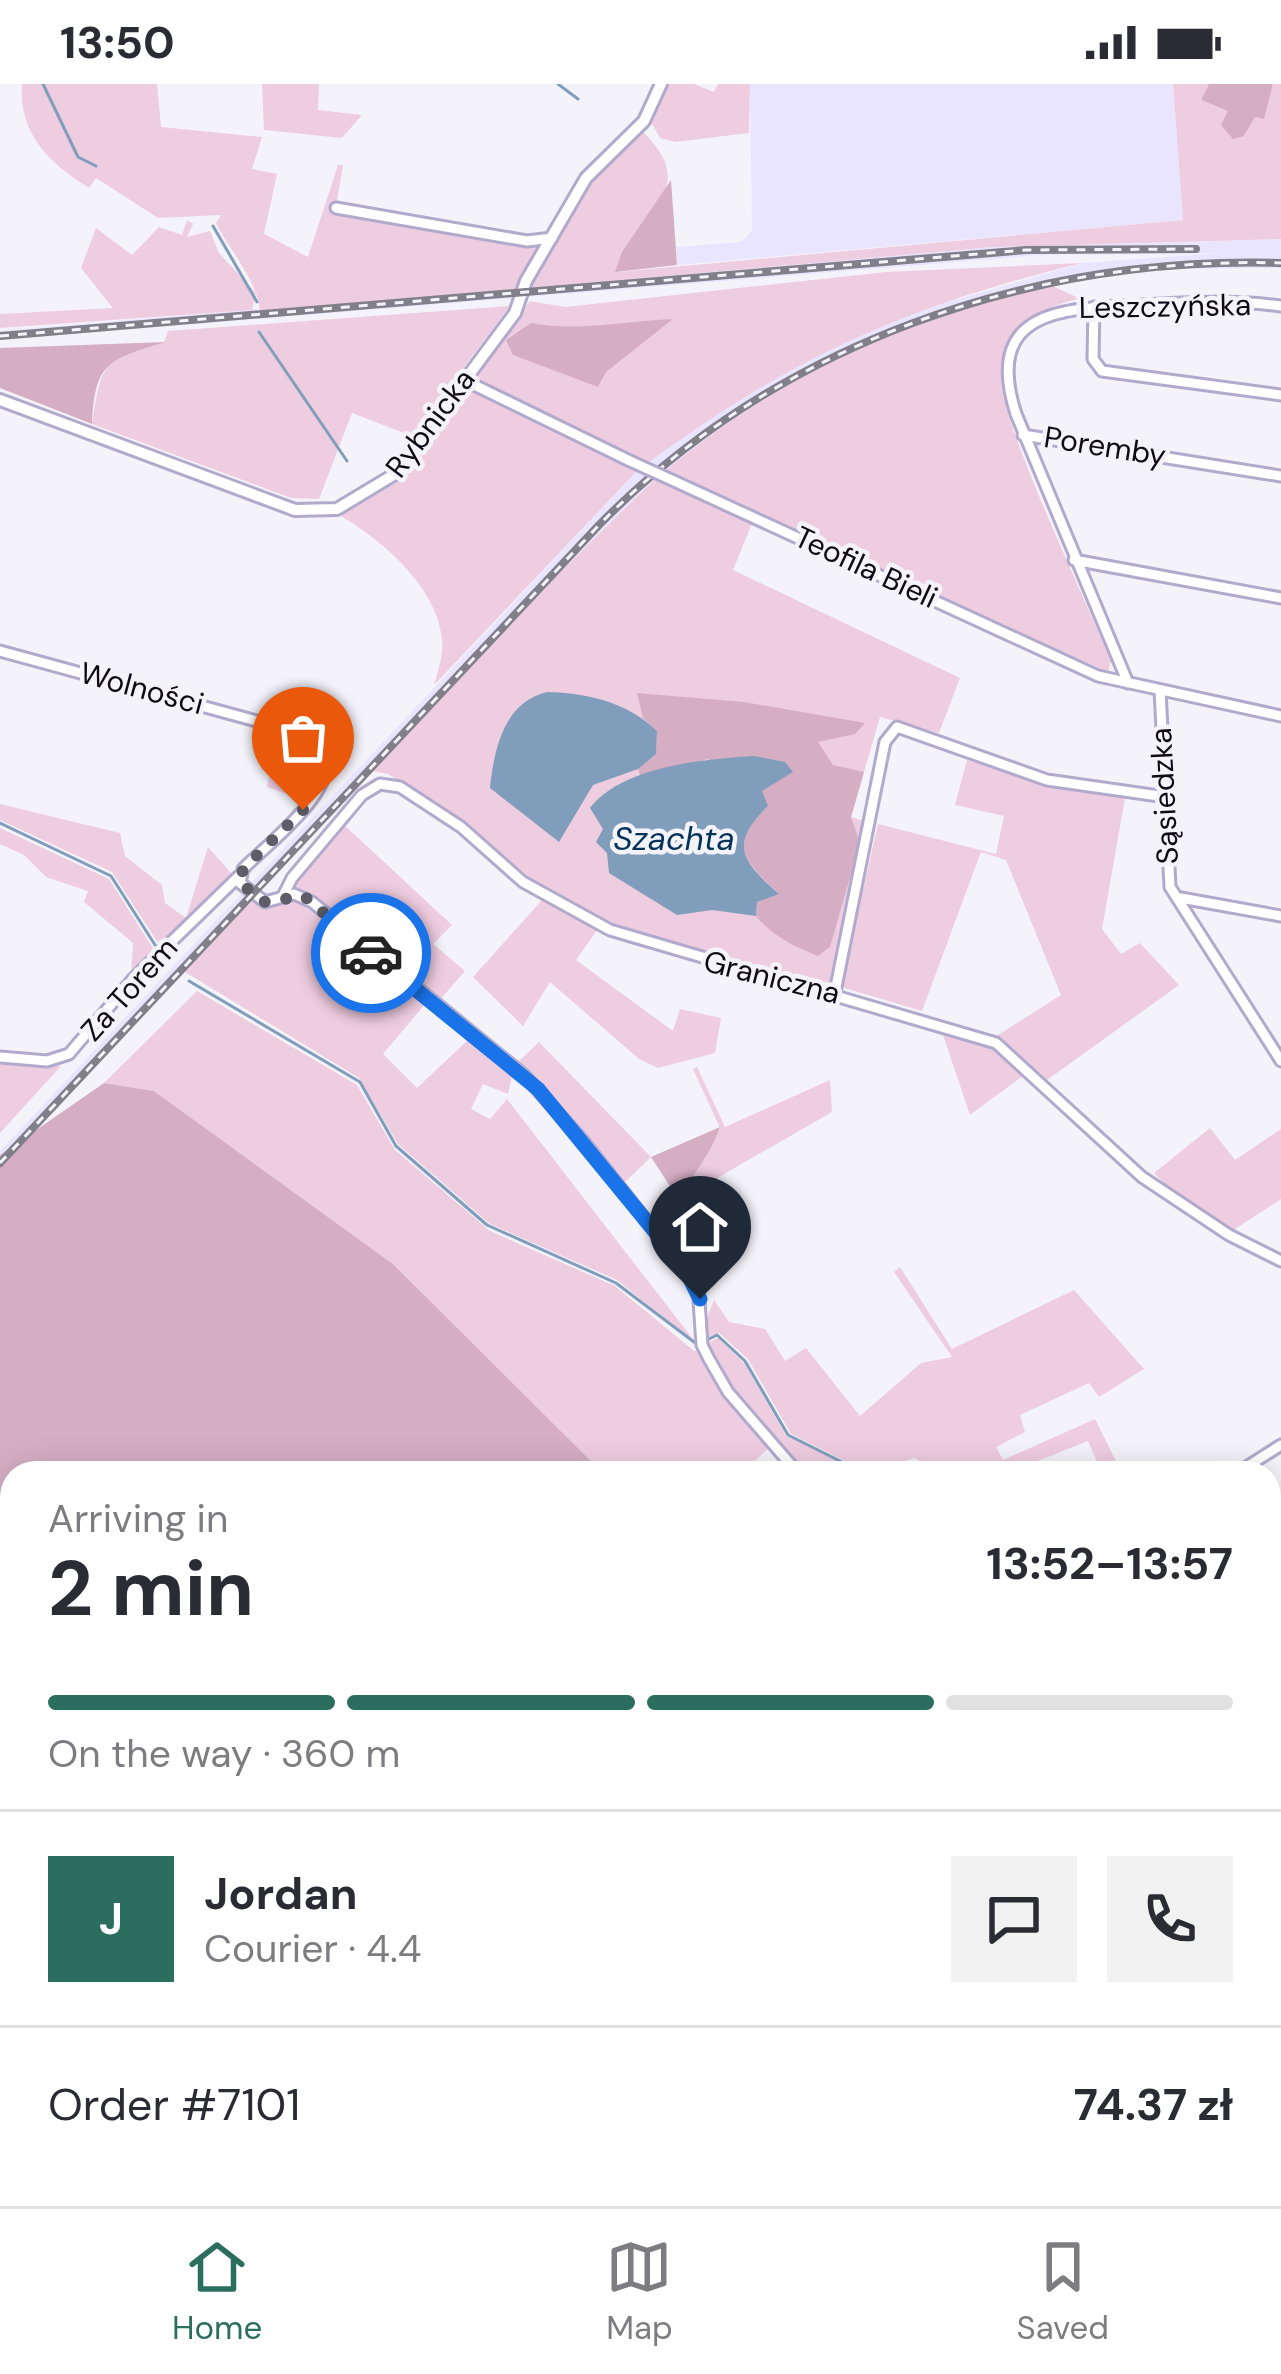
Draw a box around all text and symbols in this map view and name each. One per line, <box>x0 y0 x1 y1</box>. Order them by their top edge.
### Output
text: 13:50 <box>60 13 175 72</box>
street label: Leszczyńska <box>1079 285 1251 327</box>
street label: Rybnicka <box>376 361 484 485</box>
street label: Poremby <box>1041 417 1169 475</box>
street label: Teofila Bieli <box>788 517 944 617</box>
street label: Wolności <box>76 653 208 723</box>
pin <box>252 687 354 810</box>
icon: bag <box>270 705 336 771</box>
street label: Sąsiedzka <box>1141 727 1187 865</box>
water label: Szachta <box>613 817 735 860</box>
courier <box>311 893 431 1013</box>
icon: car <box>338 920 404 986</box>
street label: Za Torem <box>72 929 186 1049</box>
street label: Graniczna <box>700 941 844 1013</box>
pin <box>649 1176 751 1299</box>
icon: home <box>667 1194 733 1260</box>
text: Arriving in <box>48 1493 228 1544</box>
text: 13:52–13:57 <box>986 1534 1233 1593</box>
text: 2 min <box>48 1538 254 1639</box>
text: On the way · 360 m <box>48 1728 400 1779</box>
button: chat <box>951 1856 1077 1982</box>
button: phone <box>1107 1856 1233 1982</box>
text: Jordan <box>204 1864 357 1923</box>
text: J <box>99 1889 123 1948</box>
text: Courier · 4.4 <box>204 1923 421 1974</box>
text: Order #7101 <box>48 2075 300 2134</box>
text: 74.37 zł <box>1074 2075 1233 2134</box>
tab: Home <box>172 2234 262 2349</box>
tab: Map <box>606 2234 673 2349</box>
tab: Saved <box>1017 2234 1109 2349</box>

